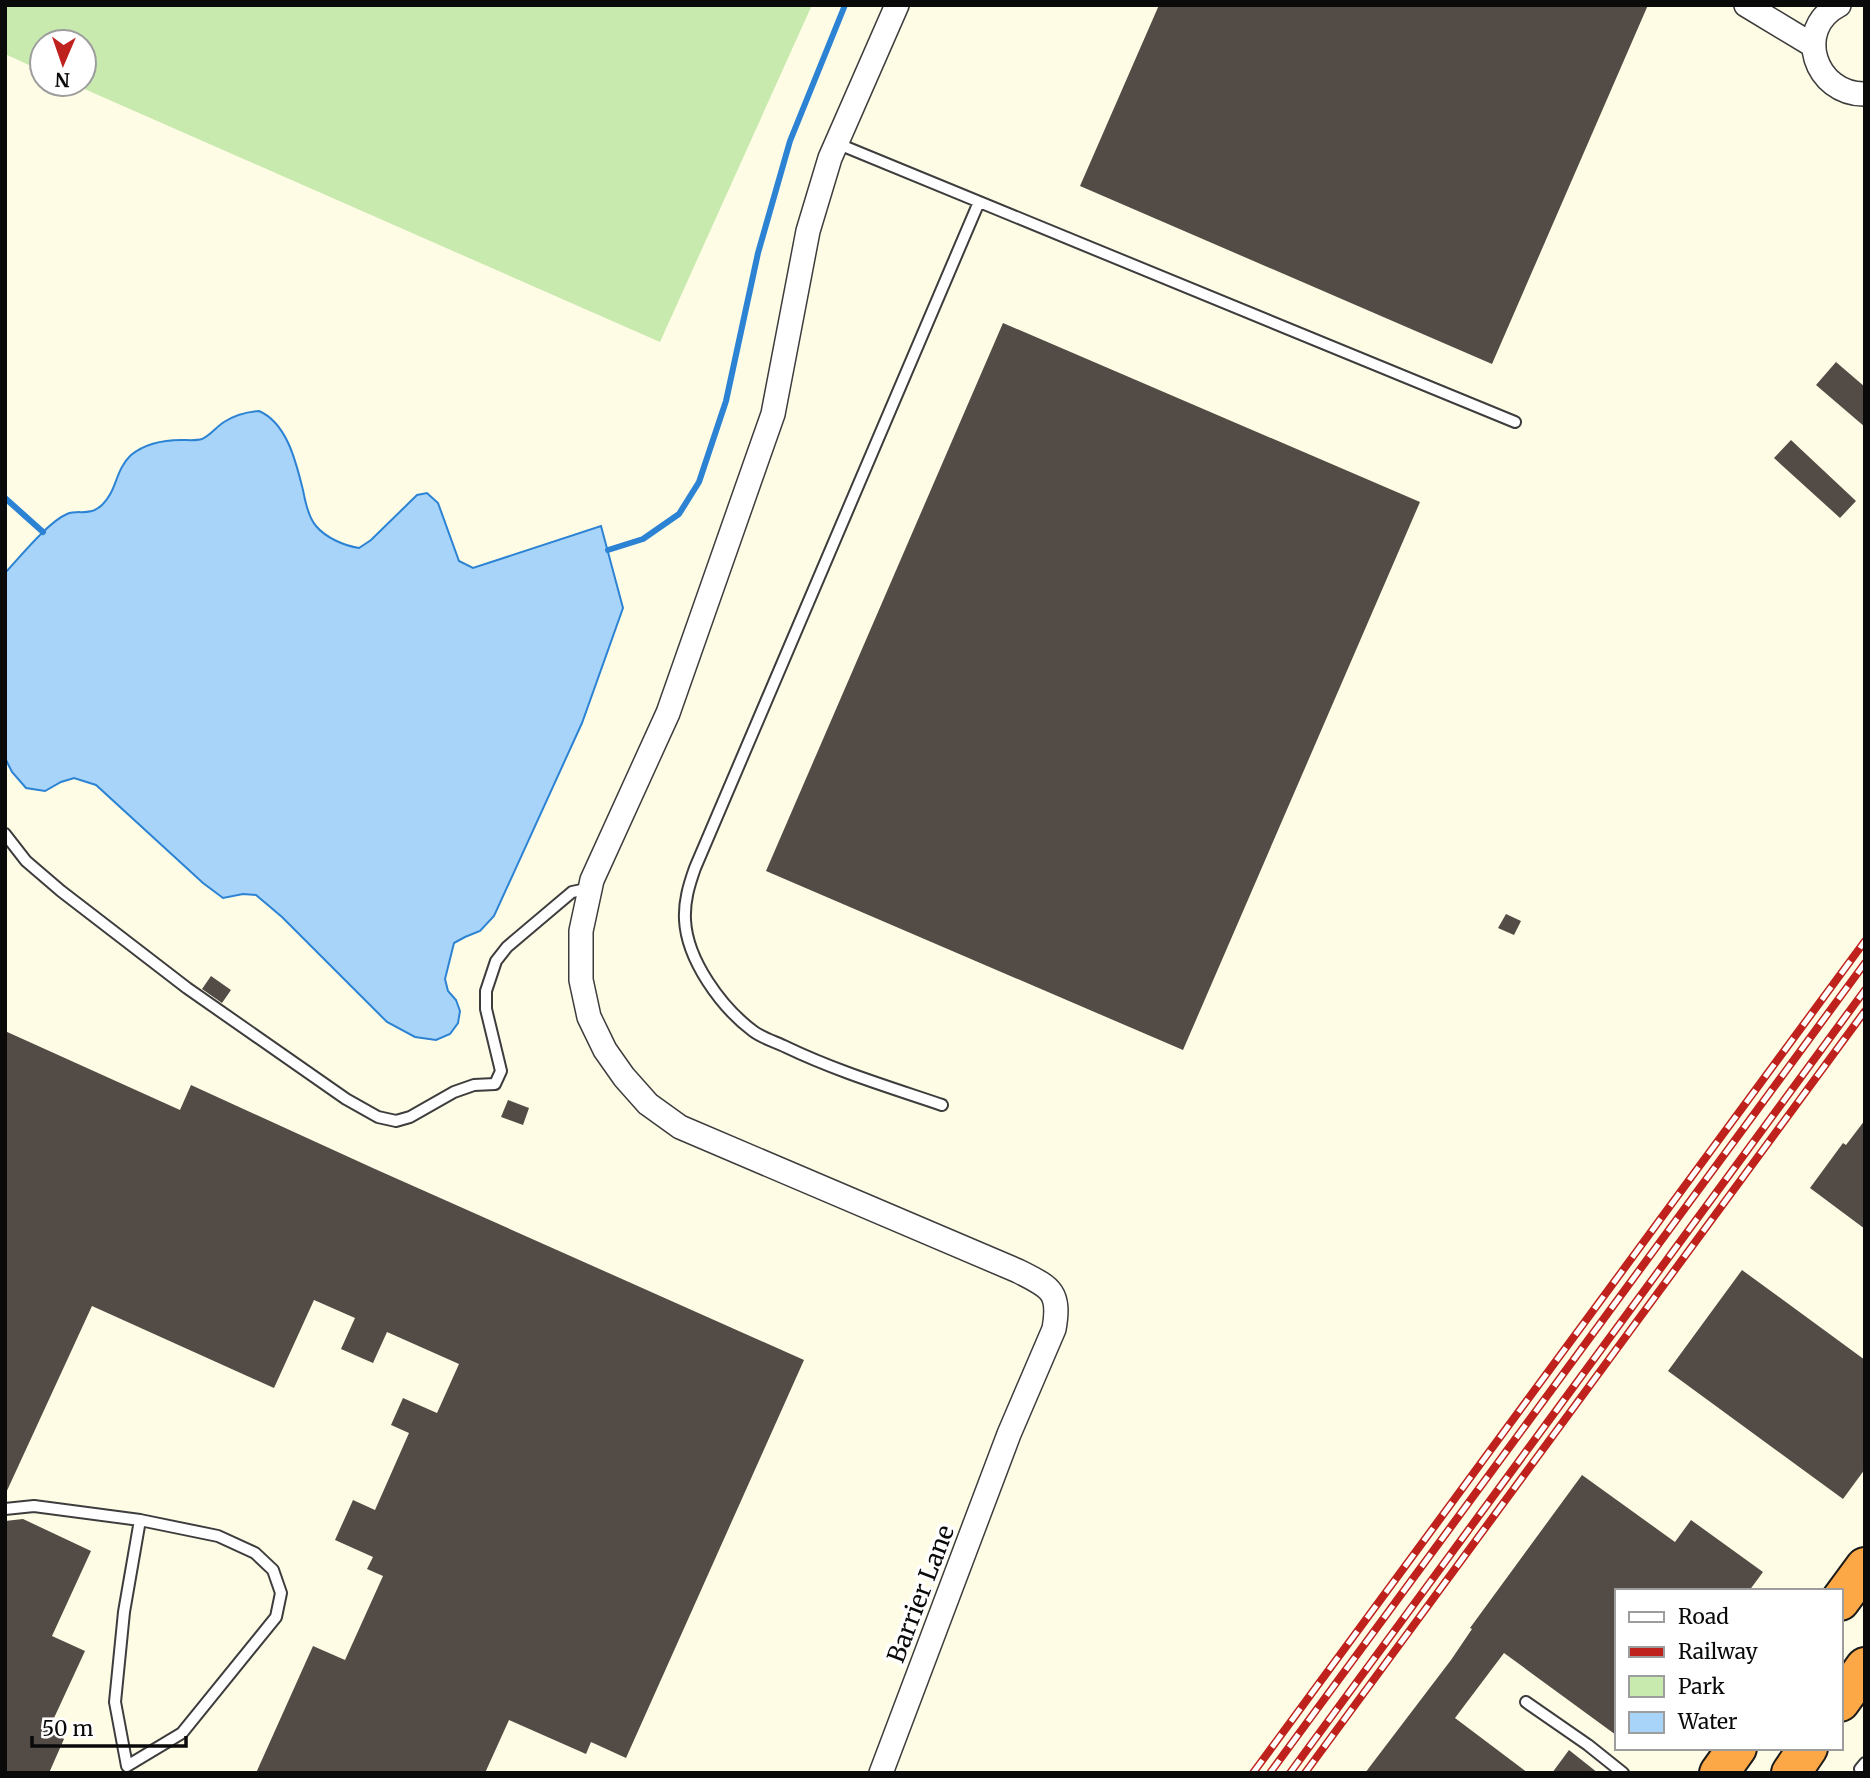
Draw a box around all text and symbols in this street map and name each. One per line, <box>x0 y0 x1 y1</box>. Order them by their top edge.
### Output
north arrow <box>28 28 98 98</box>
text: N <box>54 68 70 92</box>
street label: Barrier Lane <box>880 1521 961 1667</box>
legend <box>1615 1589 1842 1750</box>
text: Road <box>1678 1603 1729 1630</box>
text: Railway <box>1678 1638 1759 1665</box>
text: Park <box>1678 1673 1725 1700</box>
scale bar <box>32 1704 186 1748</box>
text: Water <box>1677 1708 1737 1735</box>
text: 50 m <box>42 1715 93 1742</box>

